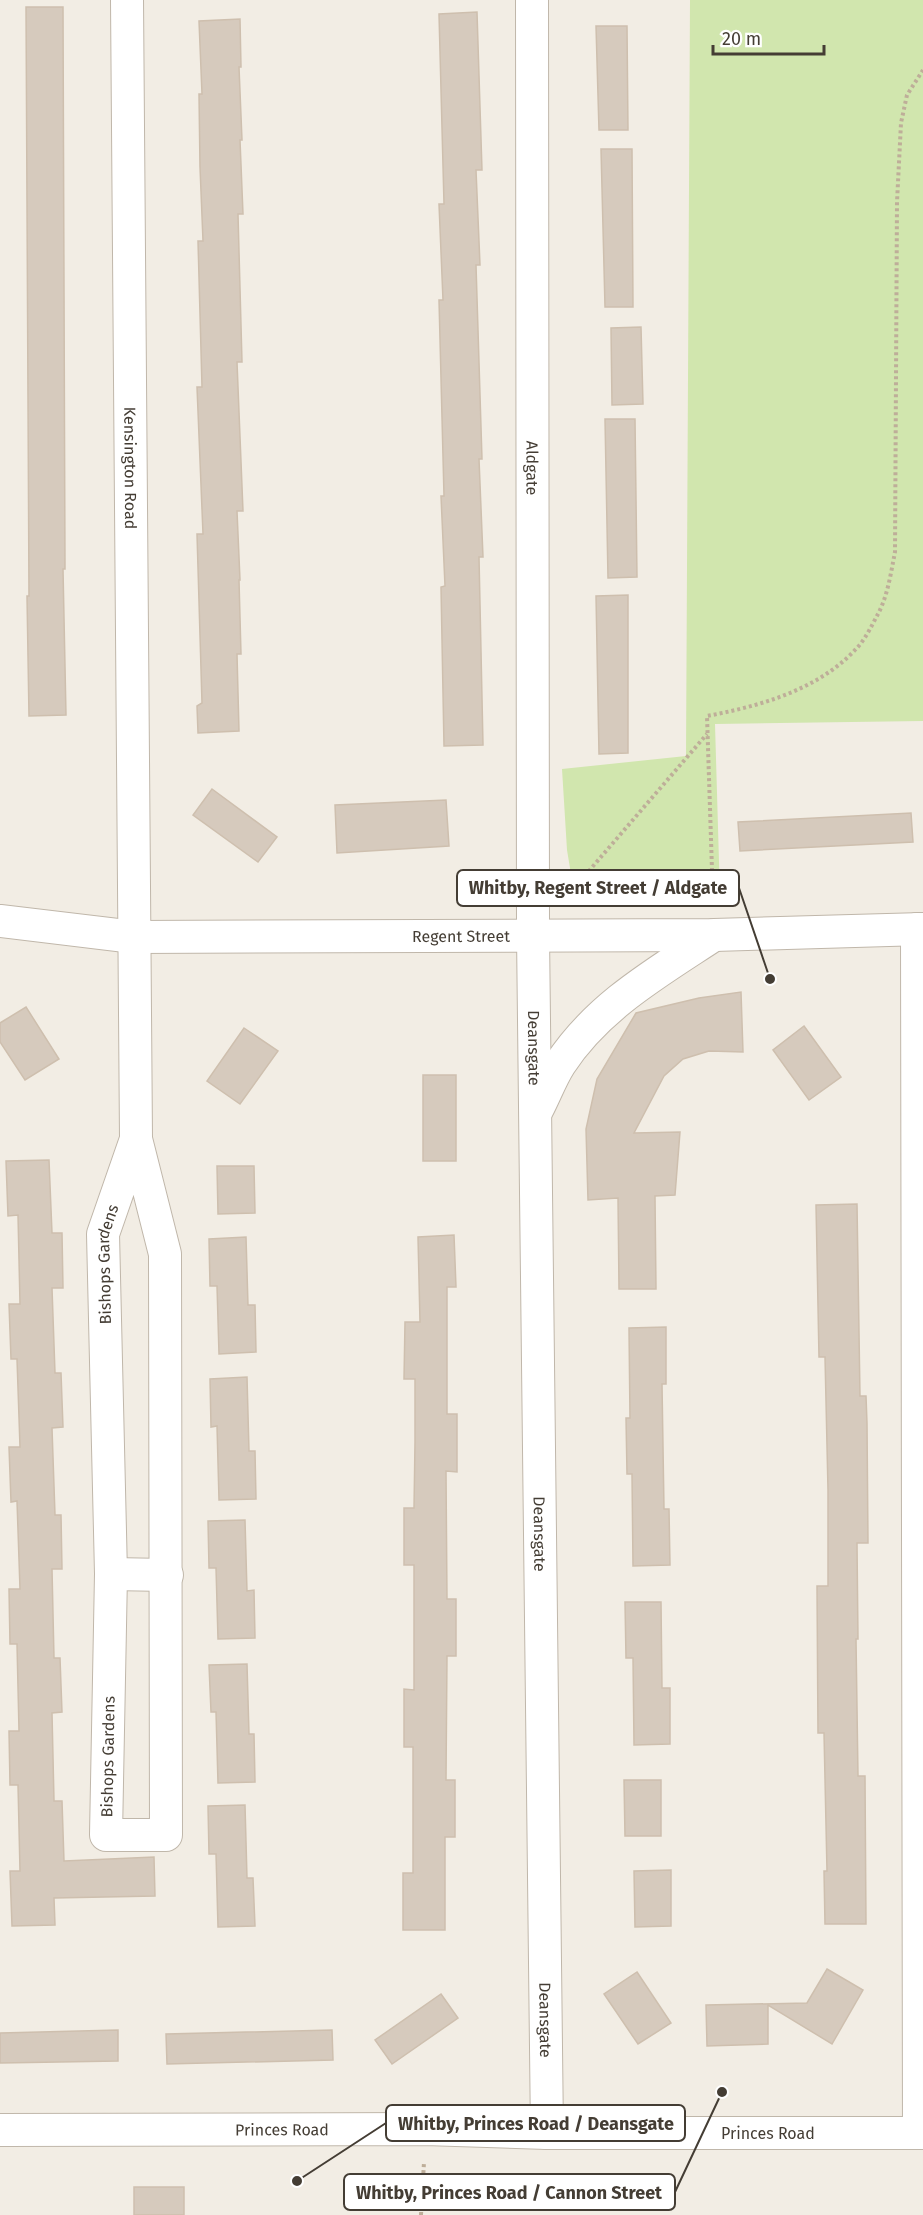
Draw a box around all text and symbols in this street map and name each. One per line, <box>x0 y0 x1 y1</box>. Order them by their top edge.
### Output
scale bar <box>713 18 824 56</box>
text: 20 m <box>722 28 761 50</box>
street label: Kensington Road <box>121 407 141 529</box>
street label: Aldgate <box>523 441 542 495</box>
callout: Whitby, Regent Street / Aldgate <box>457 870 739 906</box>
text: Whitby, Regent Street / Aldgate <box>469 877 727 899</box>
street label: Regent Street <box>412 926 510 946</box>
street label: Deansgate <box>524 1010 544 1086</box>
street label: Bishops Gardens <box>93 1202 122 1325</box>
street label: Deansgate <box>530 1496 550 1572</box>
street label: Bishops Gardens <box>97 1696 118 1818</box>
street label: Deansgate <box>536 1982 556 2058</box>
callout: Whitby, Princes Road / Deansgate <box>386 2105 685 2141</box>
text: Whitby, Princes Road / Deansgate <box>398 2113 674 2135</box>
street label: Princes Road <box>235 2120 329 2139</box>
street label: Princes Road <box>721 2124 815 2143</box>
callout: Whitby, Princes Road / Cannon Street <box>344 2174 675 2210</box>
text: Whitby, Princes Road / Cannon Street <box>356 2182 663 2204</box>

